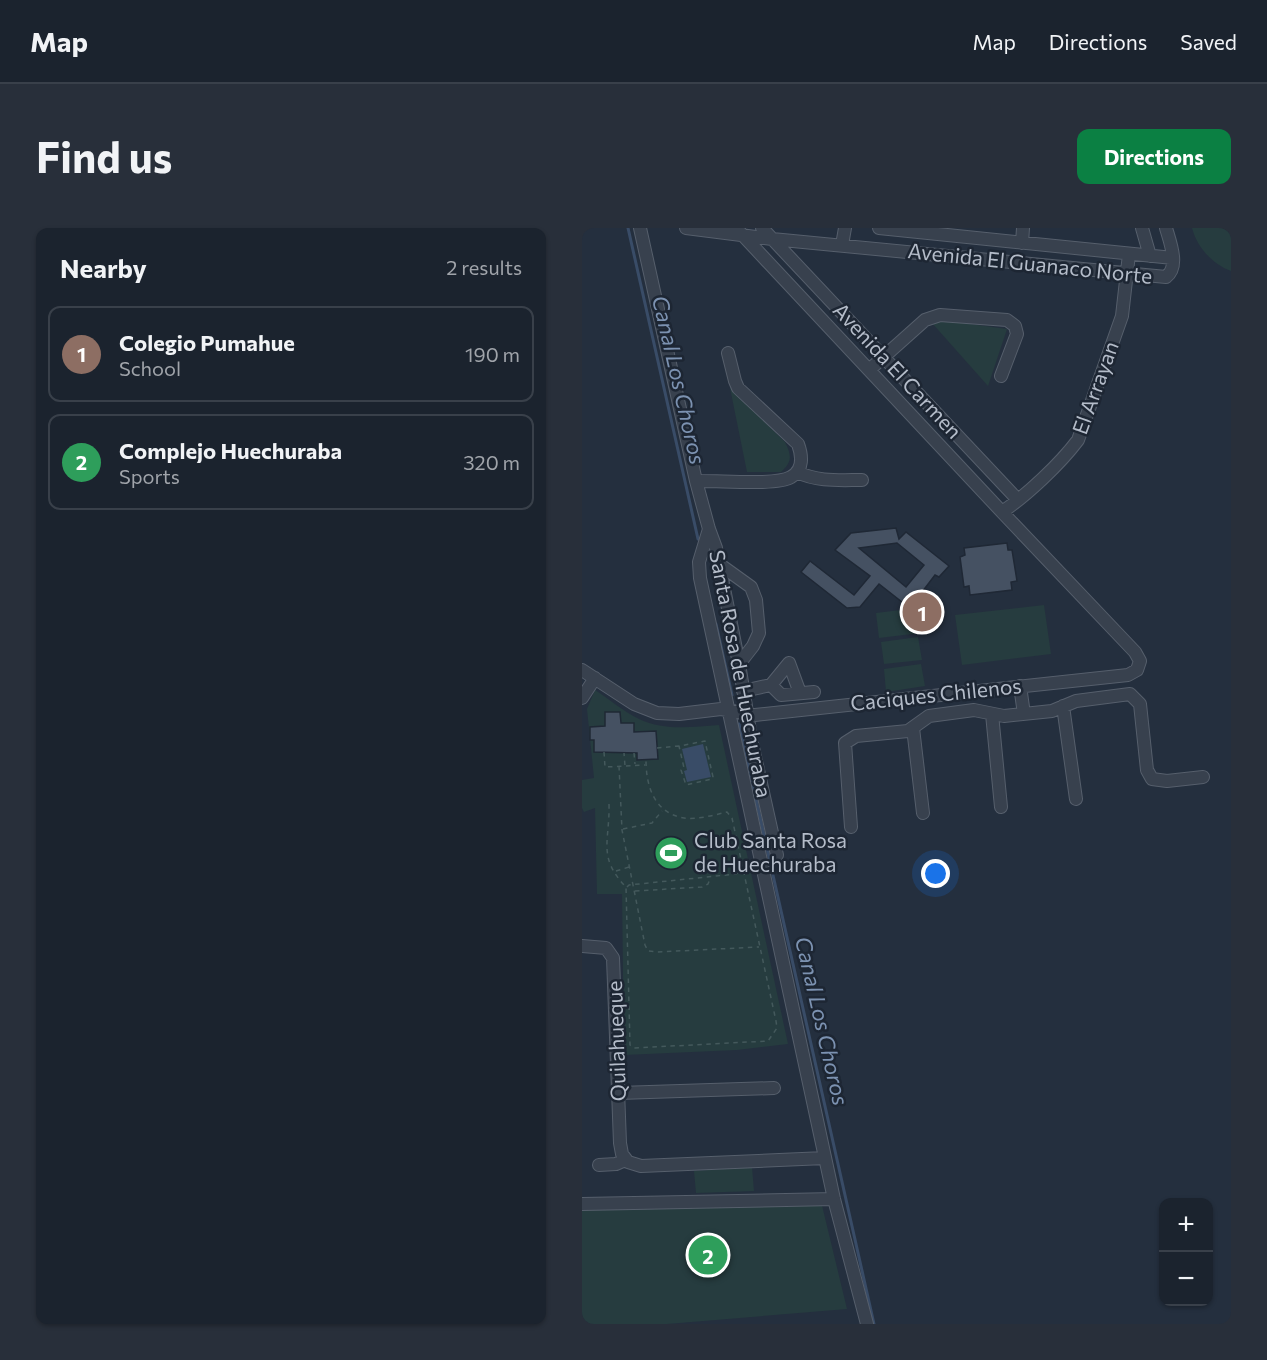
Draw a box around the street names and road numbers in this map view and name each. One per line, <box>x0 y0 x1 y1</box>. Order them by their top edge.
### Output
street label: Avenida El Guanaco Norte <box>907 237 1154 288</box>
street label: Avenida El Carmen <box>829 297 968 443</box>
street label: El Arrayan <box>1066 337 1123 437</box>
street label: Santa Rosa de Huechuraba <box>705 548 778 800</box>
street label: Caciques Chilenos <box>849 672 1023 715</box>
street label: Quilahueque <box>601 980 630 1102</box>

